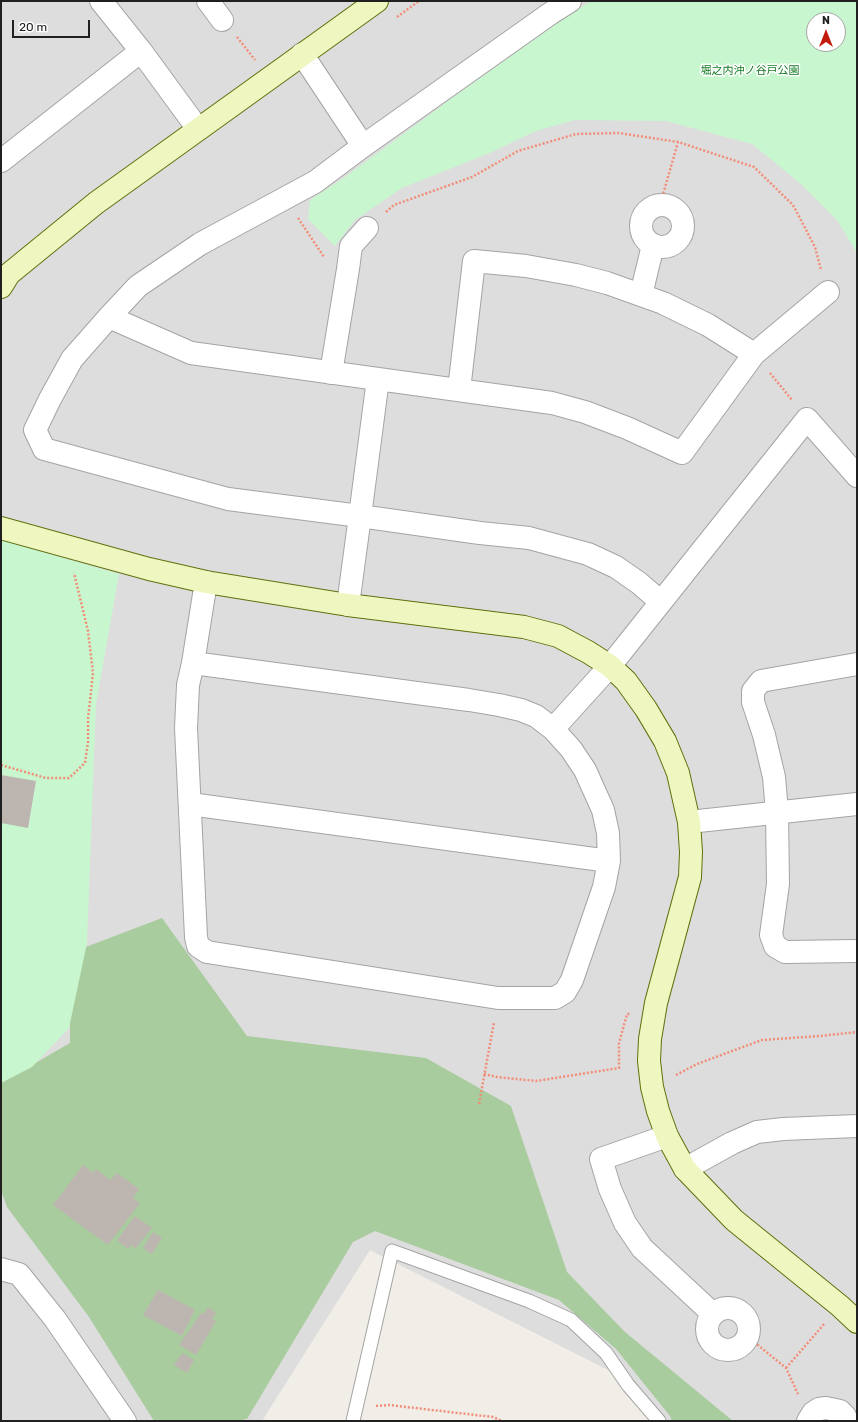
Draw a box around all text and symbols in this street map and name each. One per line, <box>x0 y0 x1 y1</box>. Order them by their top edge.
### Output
scale bar <box>14 12 92 38</box>
north arrow <box>806 12 846 52</box>
text: N <box>822 14 830 27</box>
text: 20 m <box>19 20 47 34</box>
park label: 堀之内沖ノ谷戸公園 <box>701 64 799 78</box>

